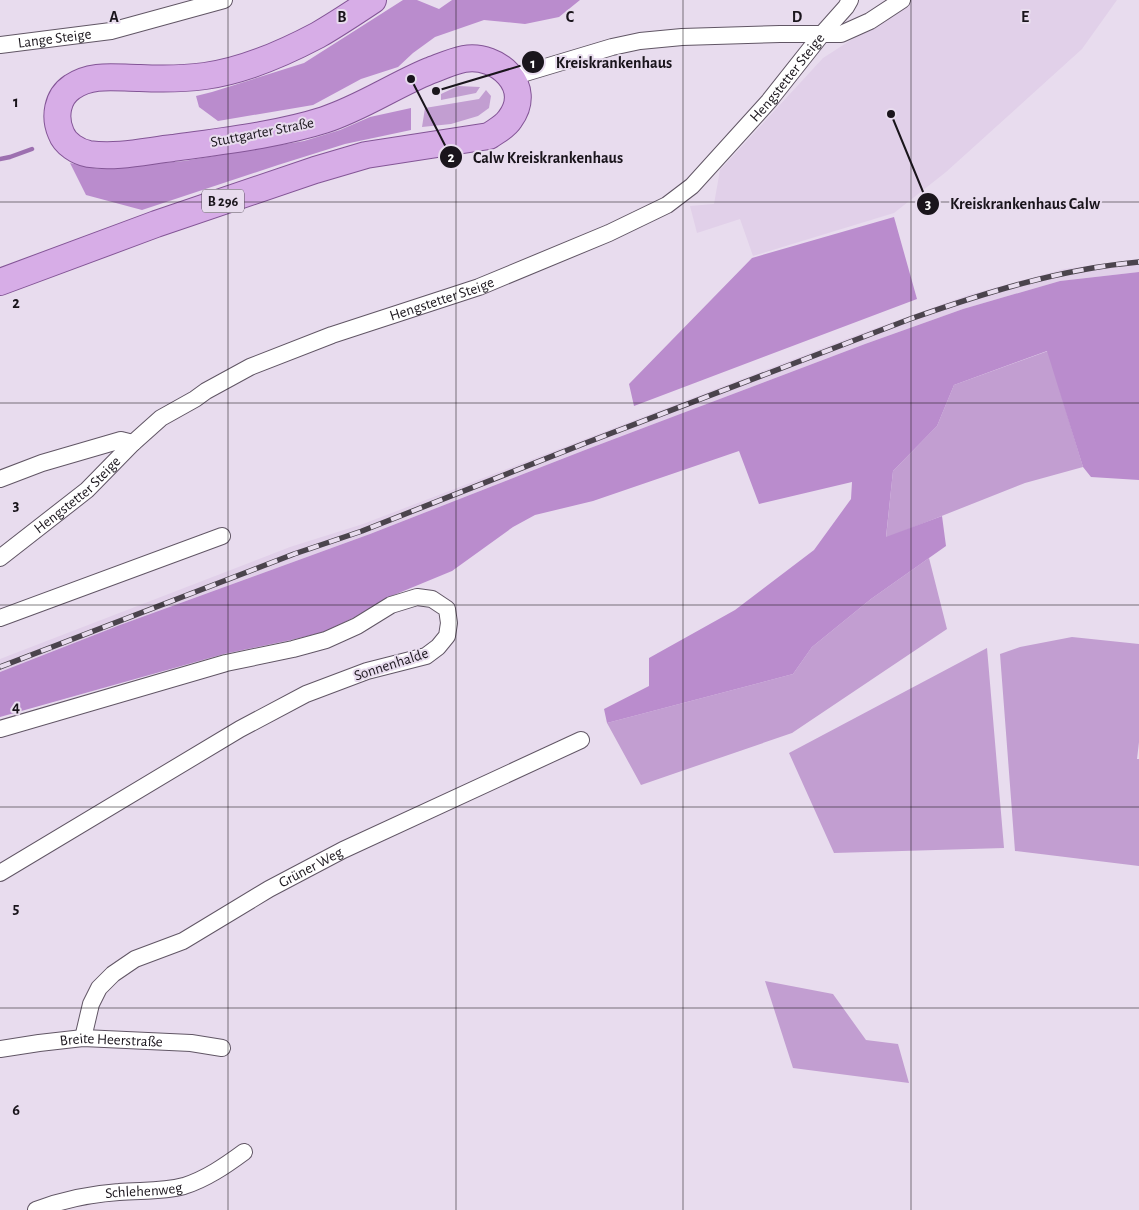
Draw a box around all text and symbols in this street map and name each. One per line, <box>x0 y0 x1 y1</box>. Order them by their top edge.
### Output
text: A <box>109 9 119 25</box>
text: B <box>337 9 347 25</box>
text: C <box>566 9 575 25</box>
text: D <box>792 9 803 25</box>
text: E <box>1021 9 1029 25</box>
street label: Lange Steige <box>17 27 92 51</box>
street label: Hengstetter Steige <box>747 31 828 125</box>
callout: Kreiskrankenhaus <box>521 47 682 78</box>
text: Kreiskrankenhaus <box>556 55 672 71</box>
text: 1 <box>530 56 536 71</box>
text: 1 <box>13 94 19 110</box>
street label: Stuttgarter Straße <box>209 115 315 150</box>
callout: Calw Kreiskrankenhaus <box>438 142 633 173</box>
text: 2 <box>447 150 455 165</box>
text: Calw Kreiskrankenhaus <box>473 150 623 166</box>
callout: Kreiskrankenhaus Calw <box>915 188 1110 219</box>
road number: B 296 <box>202 190 244 212</box>
text: Kreiskrankenhaus Calw <box>950 196 1101 212</box>
text: 3 <box>925 197 931 212</box>
street label: Hengstetter Steige <box>388 275 496 324</box>
text: 2 <box>12 295 20 311</box>
street label: Hengstetter Steige <box>31 454 124 536</box>
text: 3 <box>13 497 20 513</box>
street label: Sonnenhalde <box>352 645 430 684</box>
text: 4 <box>12 699 20 715</box>
street label: Grüner Weg <box>276 844 346 890</box>
text: 5 <box>13 900 20 916</box>
street label: Breite Heerstraße <box>59 1031 163 1050</box>
text: 6 <box>12 1102 20 1118</box>
street label: Schlehenweg <box>104 1180 184 1201</box>

